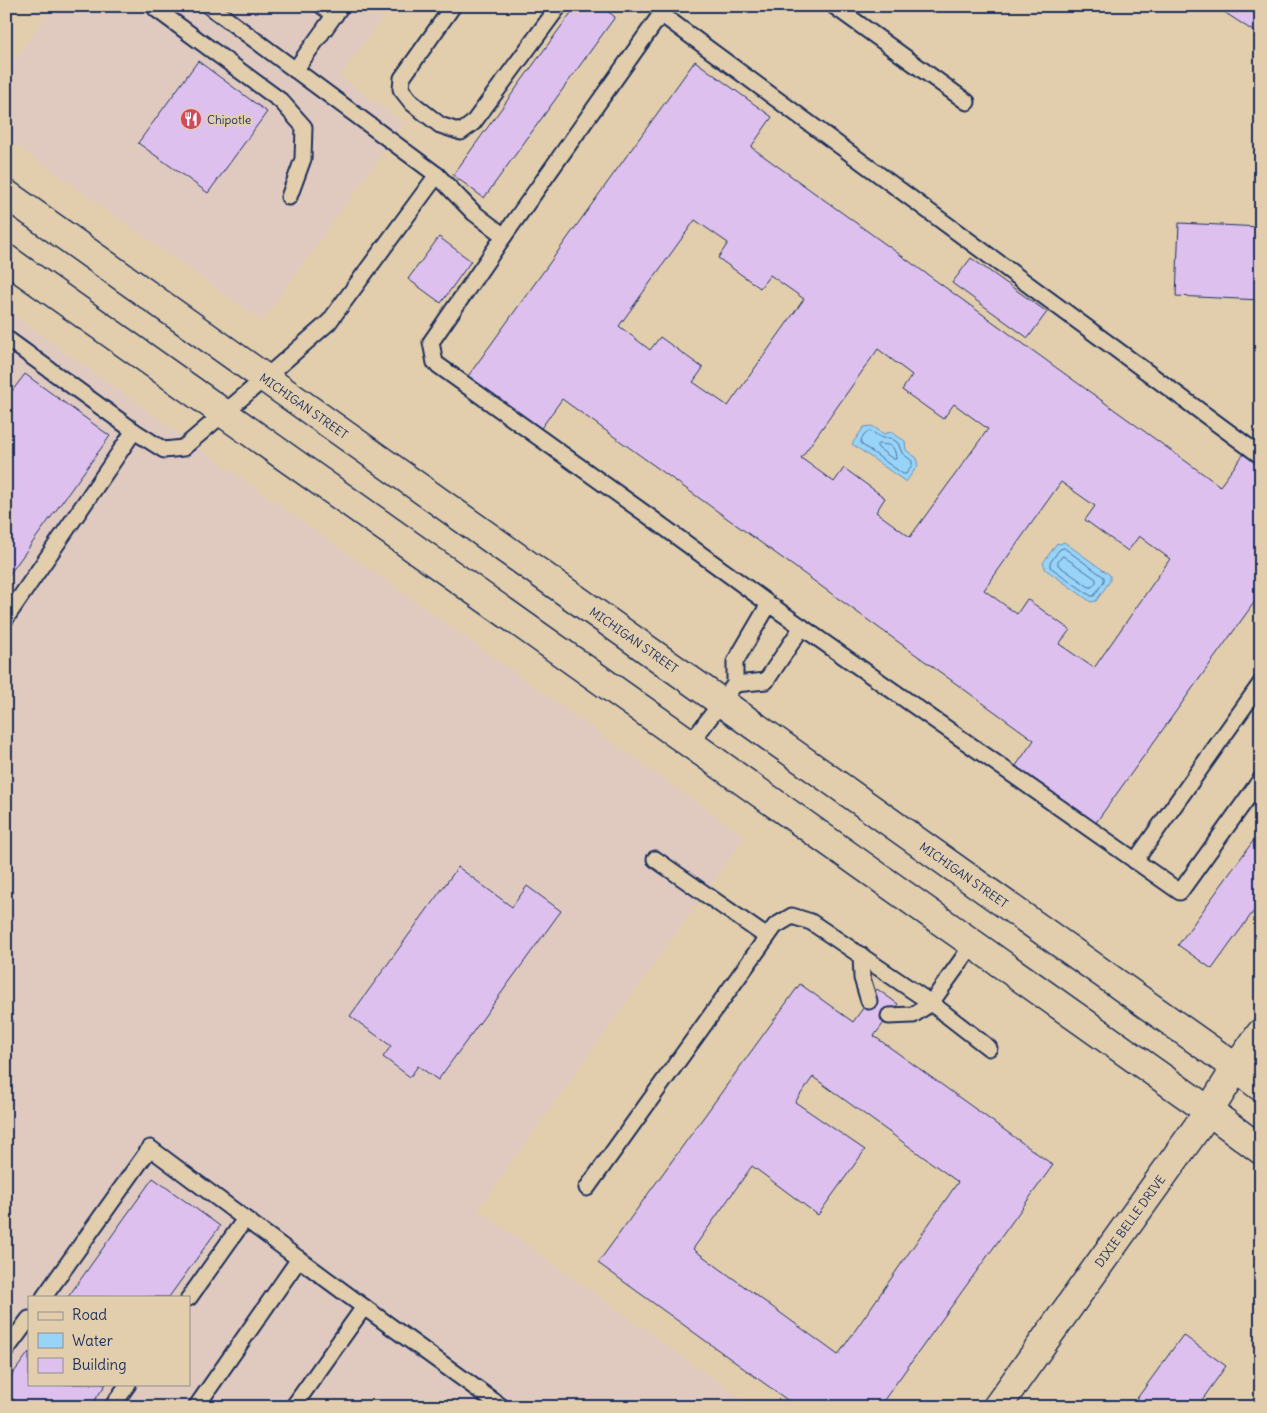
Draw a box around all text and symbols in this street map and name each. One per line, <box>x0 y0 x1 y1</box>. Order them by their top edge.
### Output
restaurant icon: Chipotle <box>179 107 203 131</box>
place label: Chipotle <box>207 112 251 127</box>
street label: MICHIGAN STREET <box>257 370 351 442</box>
street label: MICHIGAN STREET <box>587 604 681 676</box>
street label: MICHIGAN STREET <box>917 839 1011 911</box>
street label: DIXIE BELLE DRIVE <box>1092 1172 1168 1270</box>
legend <box>28 1296 190 1386</box>
text: Road <box>72 1305 107 1324</box>
text: Water <box>72 1331 113 1350</box>
text: Building <box>72 1355 127 1374</box>

